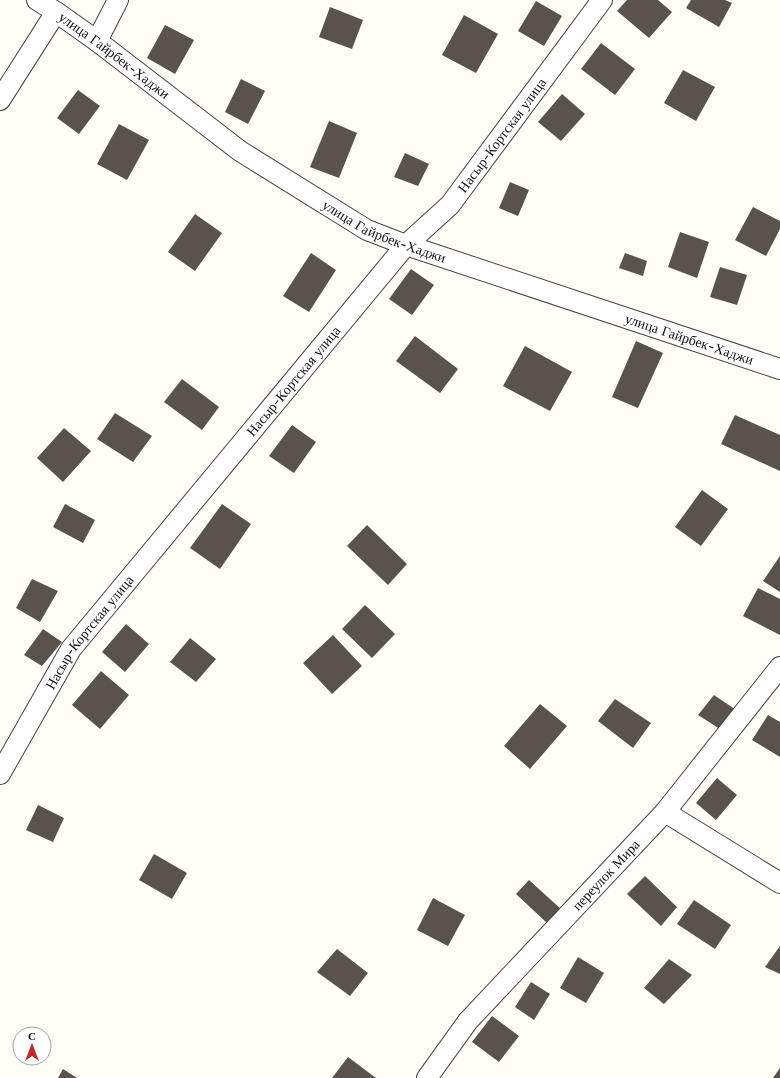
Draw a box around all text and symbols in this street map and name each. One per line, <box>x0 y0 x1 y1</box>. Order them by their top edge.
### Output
street label: улица Гайрбек-Хаджи <box>55 8 174 103</box>
street label: Насыр-Кортская улица <box>453 74 551 196</box>
street label: улица Гайрбек-Хаджи <box>319 196 449 267</box>
street label: улица Гайрбек-Хаджи <box>623 309 756 369</box>
street label: Насыр-Кортская улица <box>242 321 345 440</box>
street label: Насыр-Кортская улица <box>41 571 138 693</box>
street label: переулок Мира <box>568 835 644 914</box>
north arrow <box>12 1026 52 1066</box>
text: С <box>28 1029 36 1043</box>

